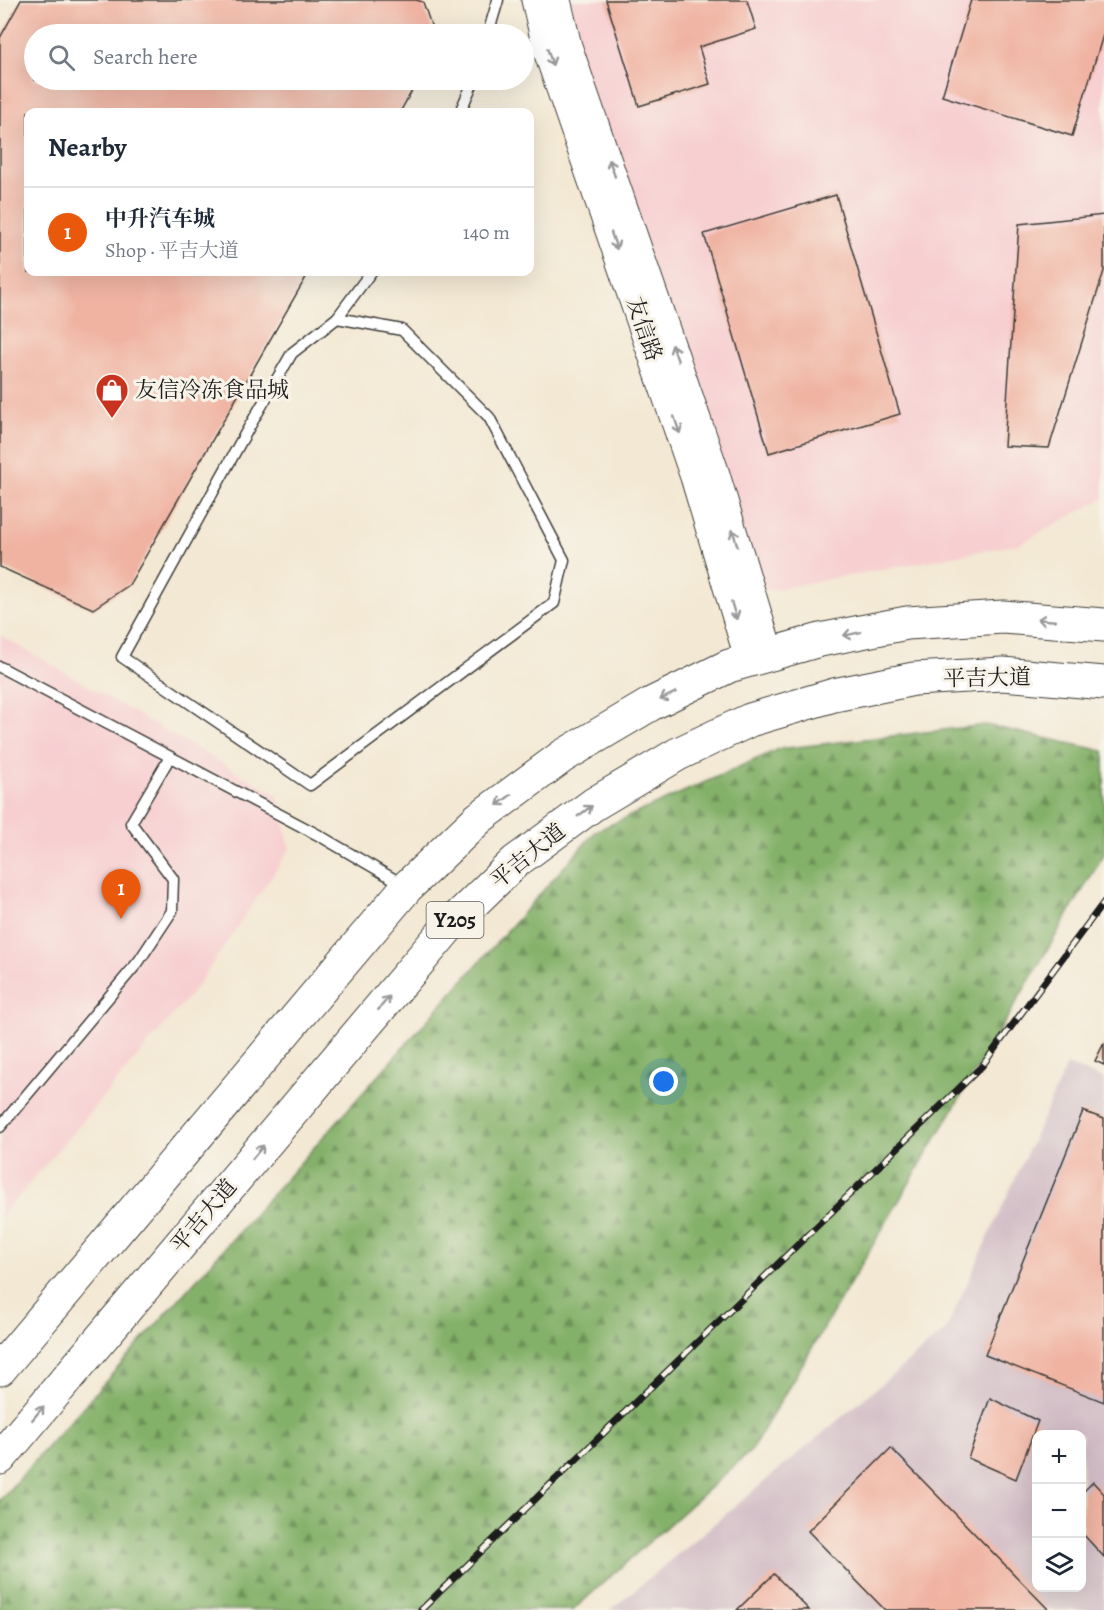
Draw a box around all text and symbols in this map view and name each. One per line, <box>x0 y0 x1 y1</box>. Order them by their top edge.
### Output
search box <box>24 24 534 90</box>
icon: search <box>45 41 78 74</box>
text: Search here <box>93 42 198 72</box>
one-way arrow <box>545 47 556 65</box>
text: Nearby <box>48 130 127 165</box>
one-way arrow <box>605 159 616 178</box>
text: 中升汽车城 <box>105 204 215 234</box>
text: 1 <box>64 219 71 246</box>
text: 140 m <box>463 219 510 246</box>
one-way arrow <box>609 231 620 249</box>
text: Shop · 平吉大道 <box>105 237 238 264</box>
street label: 友信路 <box>619 293 669 365</box>
one-way arrow <box>669 344 680 363</box>
shop icon: 友信冷冻食品城 <box>94 372 130 419</box>
place label: 友信冷冻食品城 <box>135 375 289 405</box>
one-way arrow <box>672 415 683 434</box>
one-way arrow <box>729 529 740 548</box>
one-way arrow <box>729 601 740 620</box>
one-way arrow <box>1036 614 1056 625</box>
one-way arrow <box>843 629 862 640</box>
street label: 平吉大道 <box>943 662 1031 694</box>
one-way arrow <box>660 690 678 702</box>
one-way arrow <box>496 794 512 806</box>
one-way arrow <box>576 804 592 817</box>
street label: 平吉大道 <box>484 817 572 895</box>
pin: 1 <box>102 870 140 919</box>
road number: Y205 <box>426 902 484 938</box>
one-way arrow <box>377 996 391 1011</box>
your location <box>649 1067 678 1096</box>
one-way arrow <box>252 1144 265 1160</box>
street label: 平吉大道 <box>164 1173 244 1259</box>
one-way arrow <box>31 1406 45 1421</box>
map controls <box>1032 1430 1086 1592</box>
button: + <box>1032 1430 1086 1484</box>
button: − <box>1032 1484 1086 1538</box>
button: layers <box>1032 1538 1086 1592</box>

